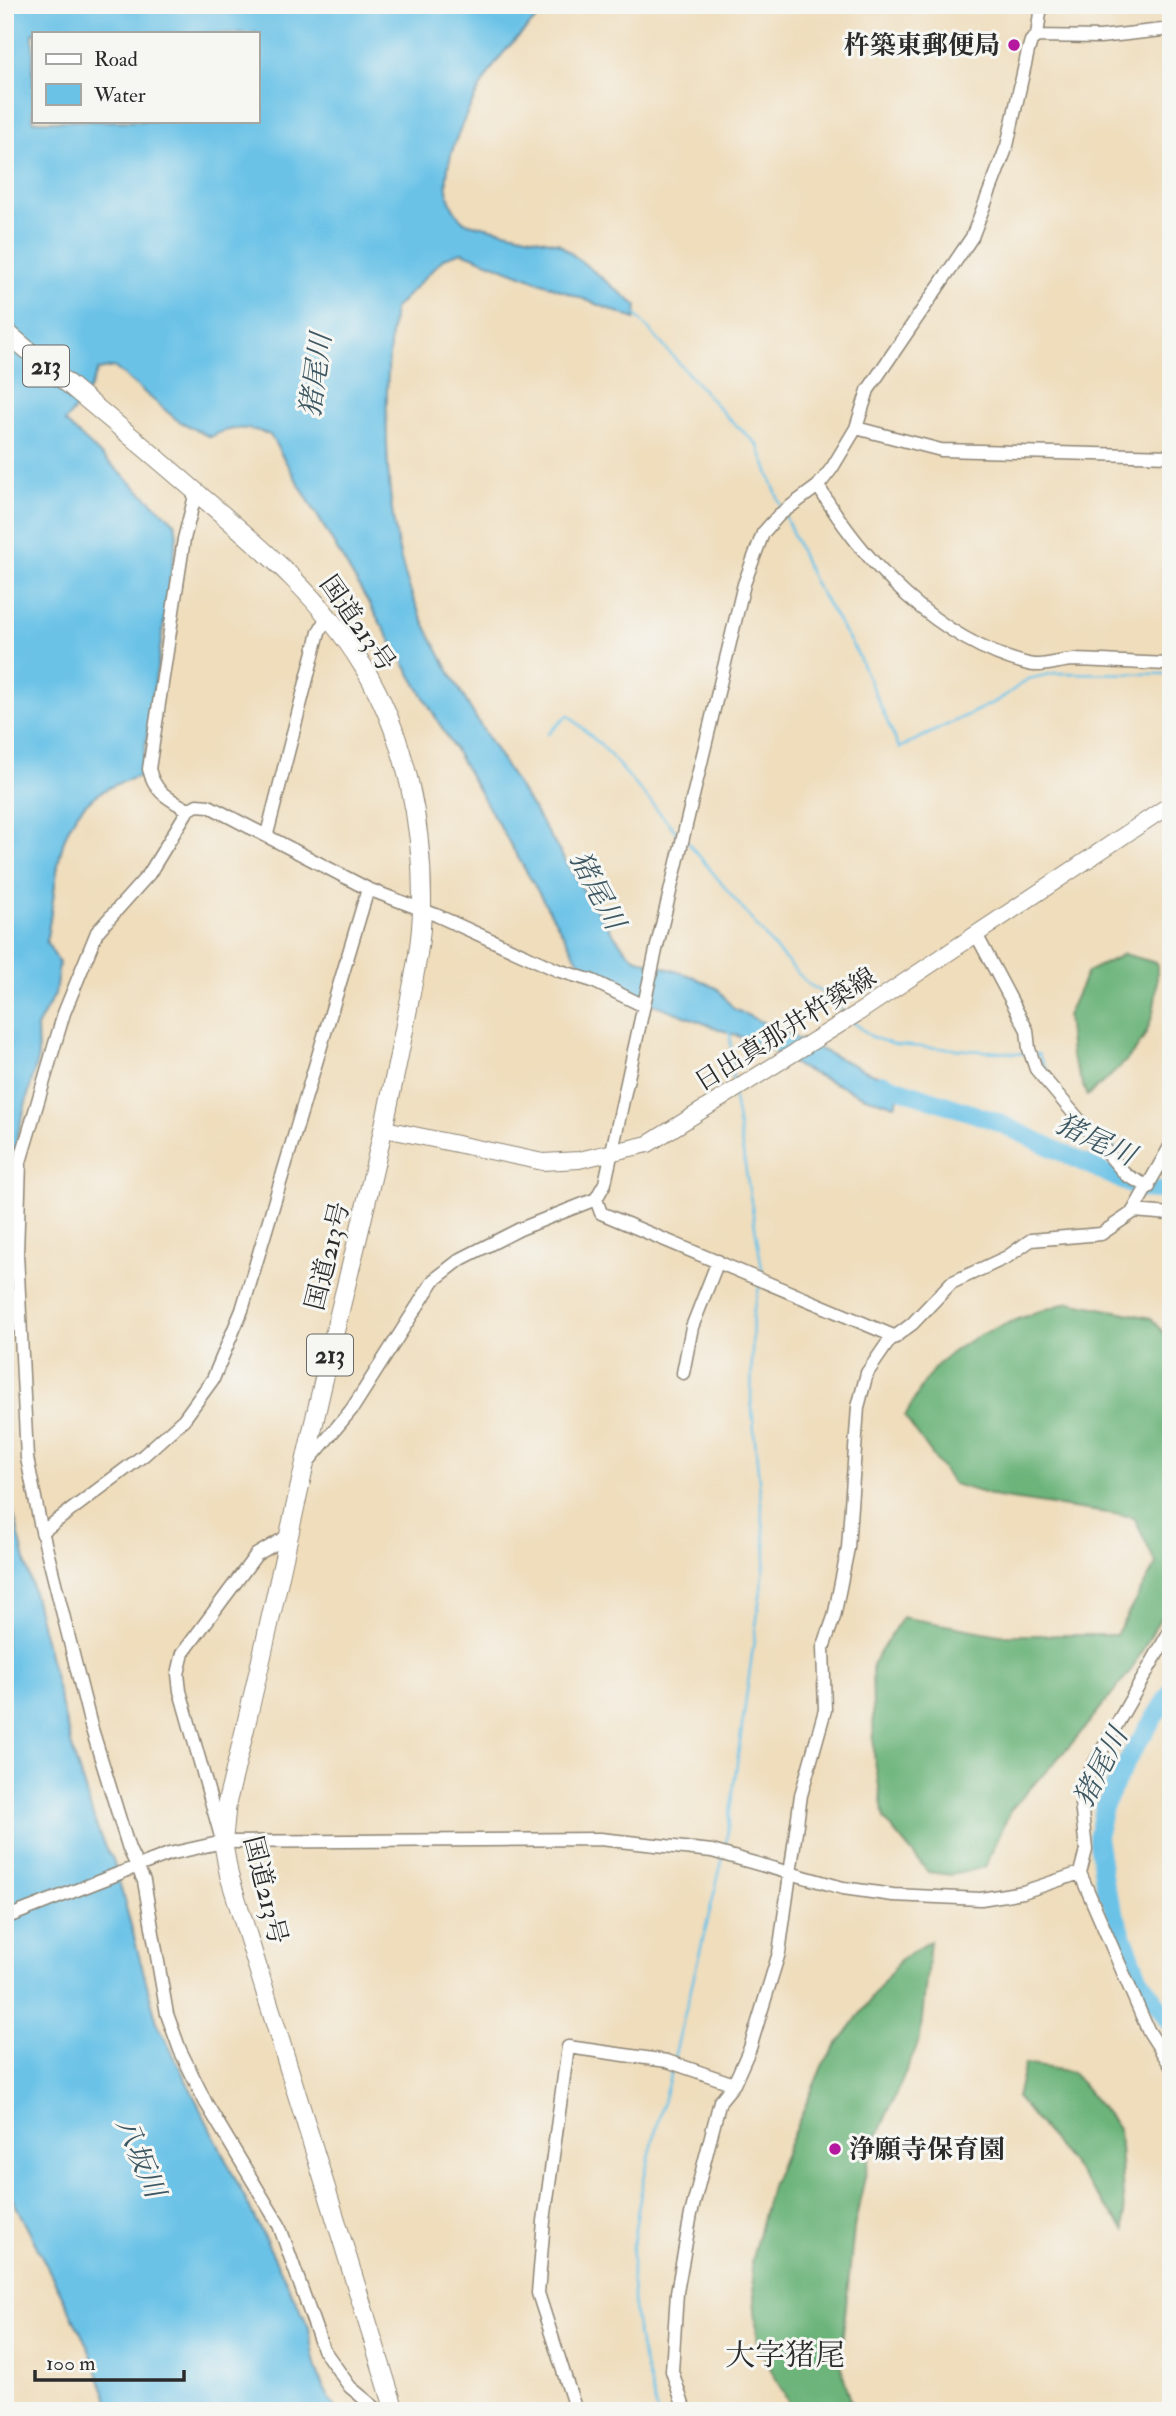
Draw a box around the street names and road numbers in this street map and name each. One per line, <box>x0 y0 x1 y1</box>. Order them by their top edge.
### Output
road number: 213 <box>23 346 69 386</box>
street label: 国道213号 <box>312 569 402 678</box>
street label: 日出真那井杵築線 <box>689 961 882 1099</box>
street label: 国道213号 <box>299 1199 357 1314</box>
road number: 213 <box>307 1335 353 1376</box>
street label: 国道213号 <box>236 1833 294 1948</box>

